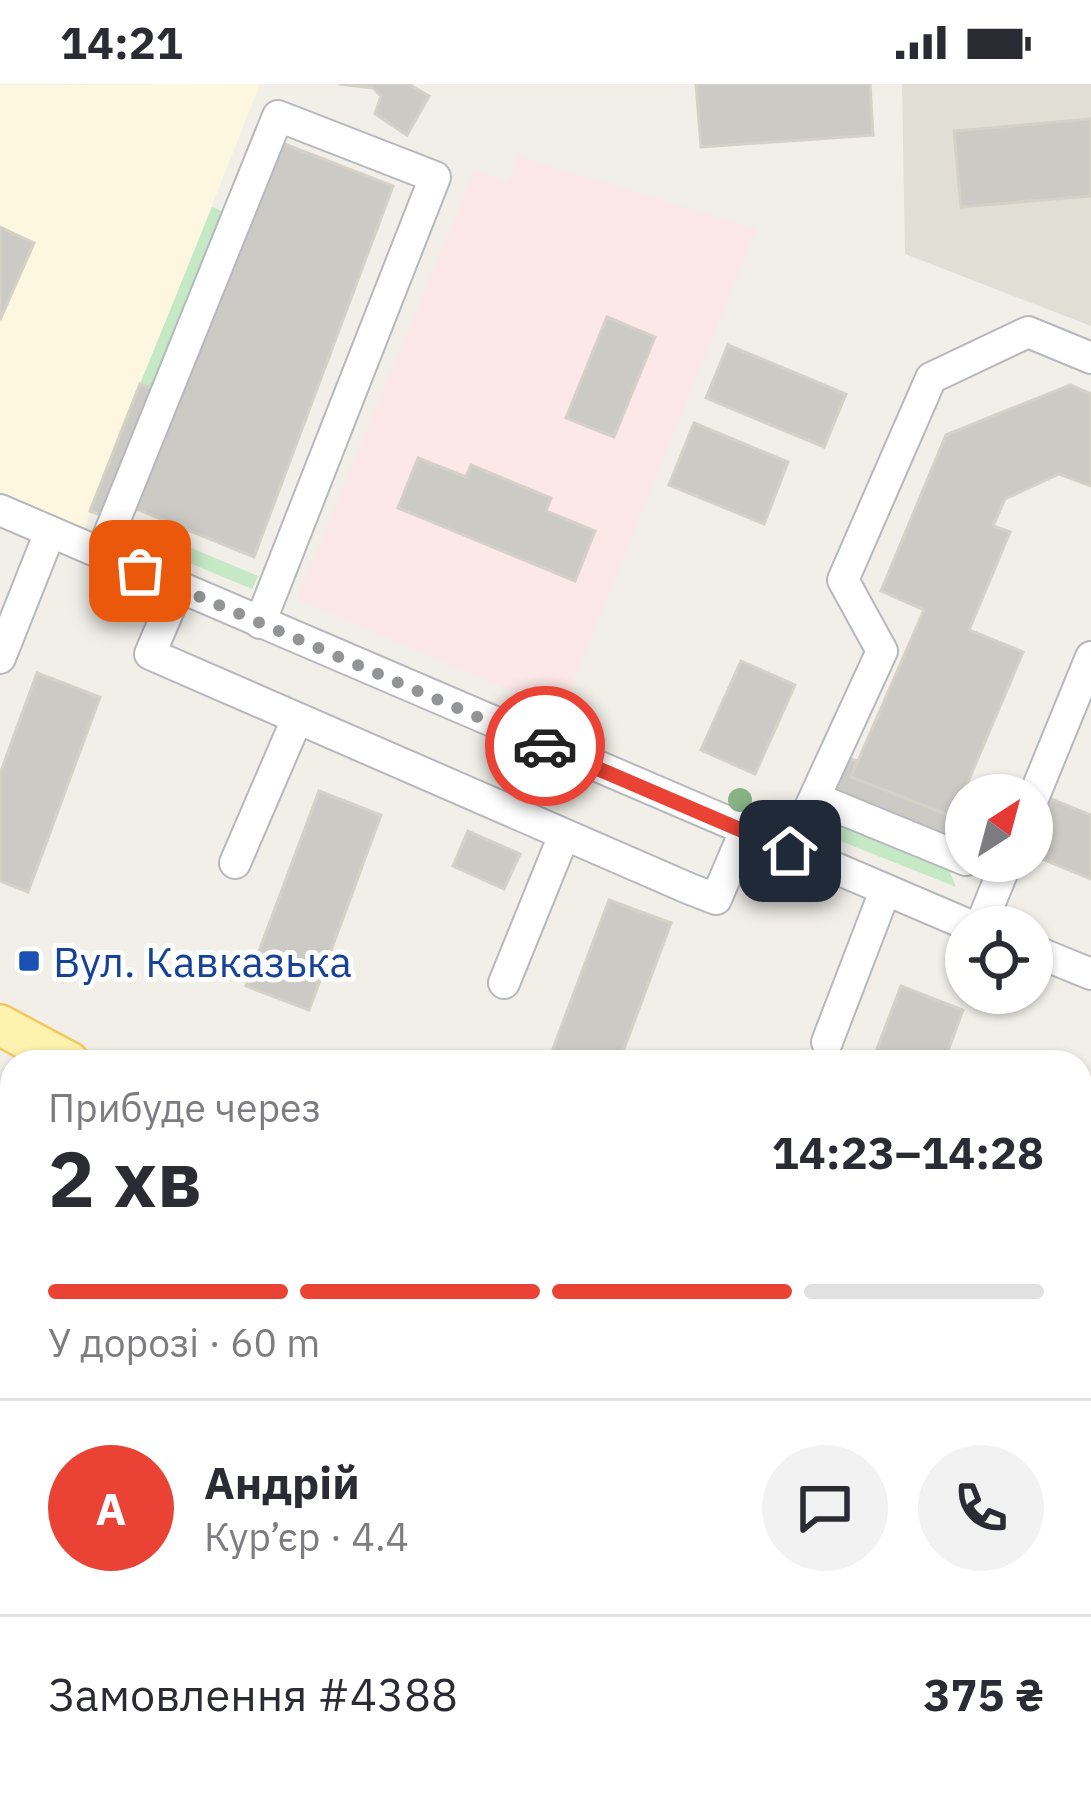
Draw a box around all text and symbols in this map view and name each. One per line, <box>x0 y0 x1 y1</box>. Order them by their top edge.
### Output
text: 14:21 <box>60 13 183 71</box>
pin <box>89 520 191 622</box>
icon: bag <box>107 538 173 604</box>
courier <box>485 686 605 806</box>
icon: car <box>512 713 578 779</box>
north arrow <box>945 774 1053 882</box>
map controls <box>945 774 1053 1014</box>
pin <box>739 800 841 902</box>
icon: home <box>757 818 823 884</box>
button: locate <box>945 906 1053 1014</box>
place label: Вул. Кавказька <box>53 934 352 989</box>
marker: Вул. Кавказька <box>16 948 42 974</box>
text: Прибуде через <box>48 1082 321 1133</box>
text: 14:23–14:28 <box>772 1123 1044 1181</box>
text: 2 хв <box>48 1127 202 1228</box>
text: У дорозі · 60 m <box>48 1317 320 1368</box>
button: chat <box>762 1445 888 1571</box>
button: phone <box>918 1445 1044 1571</box>
text: Андрій <box>204 1453 360 1511</box>
text: А <box>96 1479 126 1537</box>
text: Кур’єр · 4.4 <box>204 1511 409 1562</box>
text: Замовлення #4388 <box>48 1665 458 1723</box>
text: 375 ₴ <box>923 1665 1044 1723</box>

